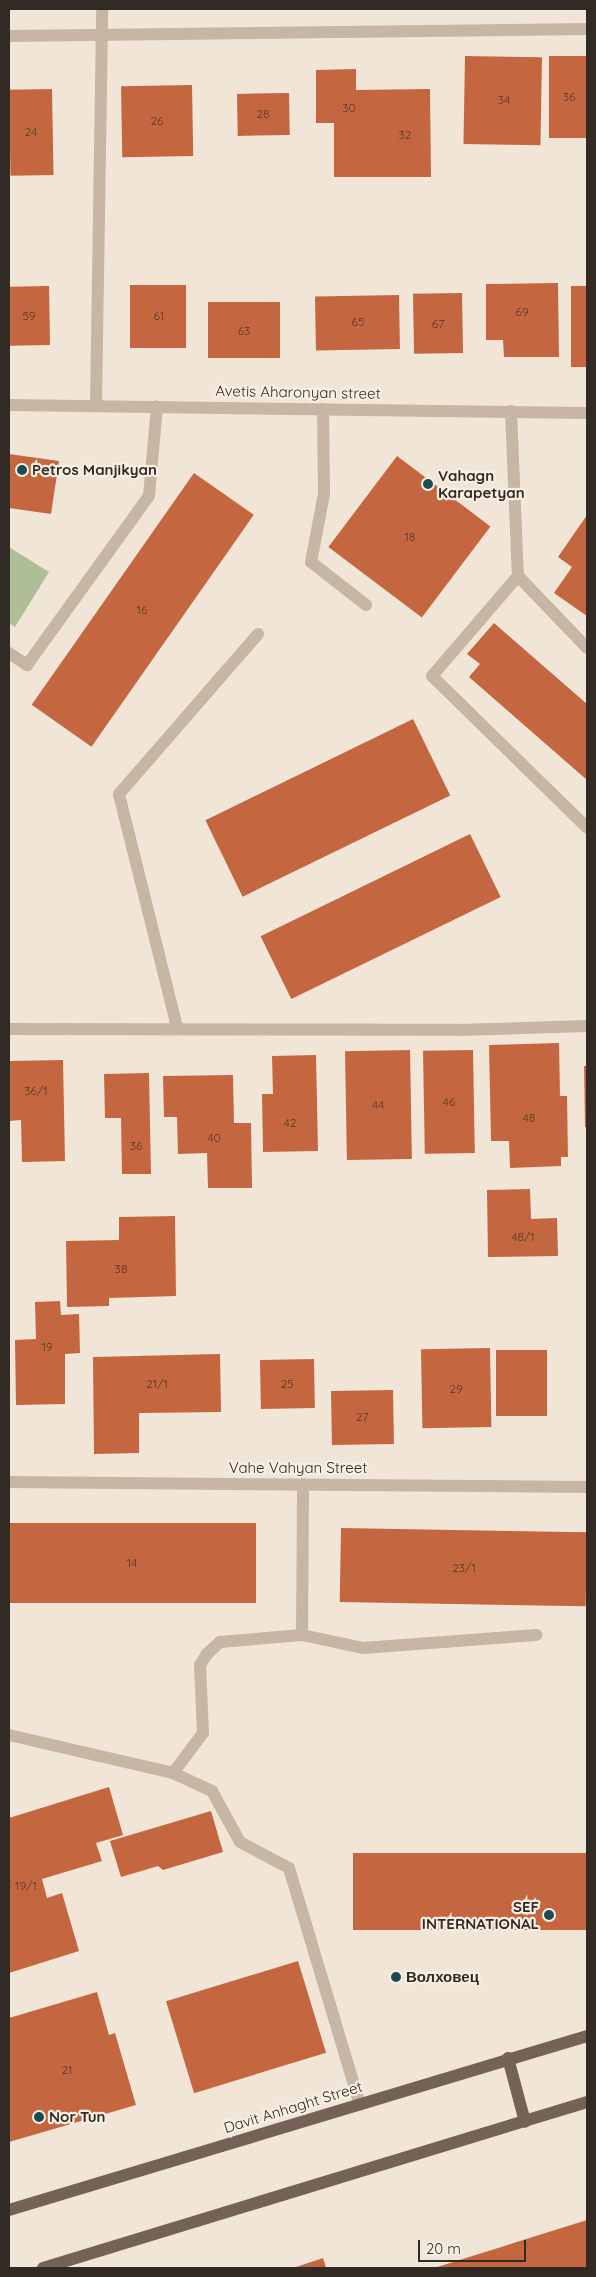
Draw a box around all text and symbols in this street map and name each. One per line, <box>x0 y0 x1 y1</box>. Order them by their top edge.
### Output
house number: 36 <box>563 90 575 104</box>
house number: 34 <box>498 93 510 107</box>
house number: 30 <box>342 101 356 115</box>
house number: 28 <box>256 107 270 121</box>
house number: 26 <box>150 114 164 128</box>
house number: 24 <box>25 125 37 139</box>
house number: 32 <box>399 128 411 142</box>
house number: 69 <box>515 305 529 319</box>
house number: 59 <box>22 309 36 323</box>
house number: 61 <box>154 309 164 323</box>
house number: 65 <box>352 315 364 329</box>
house number: 67 <box>432 317 444 331</box>
house number: 63 <box>238 324 250 338</box>
street label: Avetis Aharonyan street <box>215 382 381 402</box>
place label: Petros Manjikyan <box>32 461 157 479</box>
marker: Petros Manjikyan <box>16 464 28 476</box>
place label: Vahagn Karapetyan <box>438 466 525 501</box>
marker: Vahagn Karapetyan <box>422 478 434 490</box>
house number: 18 <box>405 530 415 544</box>
house number: 16 <box>137 603 147 617</box>
house number: 36/1 <box>24 1084 48 1098</box>
house number: 46 <box>443 1095 455 1109</box>
house number: 44 <box>372 1098 384 1112</box>
house number: 48 <box>523 1111 535 1125</box>
house number: 42 <box>284 1116 296 1130</box>
house number: 40 <box>207 1131 221 1145</box>
house number: 36 <box>130 1139 142 1153</box>
house number: 48/1 <box>511 1230 535 1244</box>
house number: 38 <box>115 1262 127 1276</box>
house number: 19 <box>41 1340 53 1354</box>
house number: 21/1 <box>146 1377 168 1391</box>
house number: 25 <box>280 1377 294 1391</box>
house number: 29 <box>449 1382 463 1396</box>
house number: 27 <box>356 1410 368 1424</box>
street label: Vahe Vahyan Street <box>229 1459 367 1477</box>
house number: 14 <box>127 1556 137 1570</box>
house number: 23/1 <box>452 1561 476 1575</box>
house number: 19/1 <box>15 1879 37 1893</box>
place label: SEF INTERNATIONAL <box>422 1897 539 1932</box>
marker: SEF INTERNATIONAL <box>543 1909 555 1921</box>
place label: Волховец <box>406 1968 479 1986</box>
marker: Волховец <box>390 1971 402 1983</box>
house number: 21 <box>61 2063 73 2077</box>
street label: Davit Anhaght Street <box>221 2077 365 2137</box>
place label: Nor Tun <box>49 2108 105 2126</box>
marker: Nor Tun <box>33 2111 45 2123</box>
scale bar <box>421 2230 528 2262</box>
text: 20 m <box>426 2239 461 2258</box>

